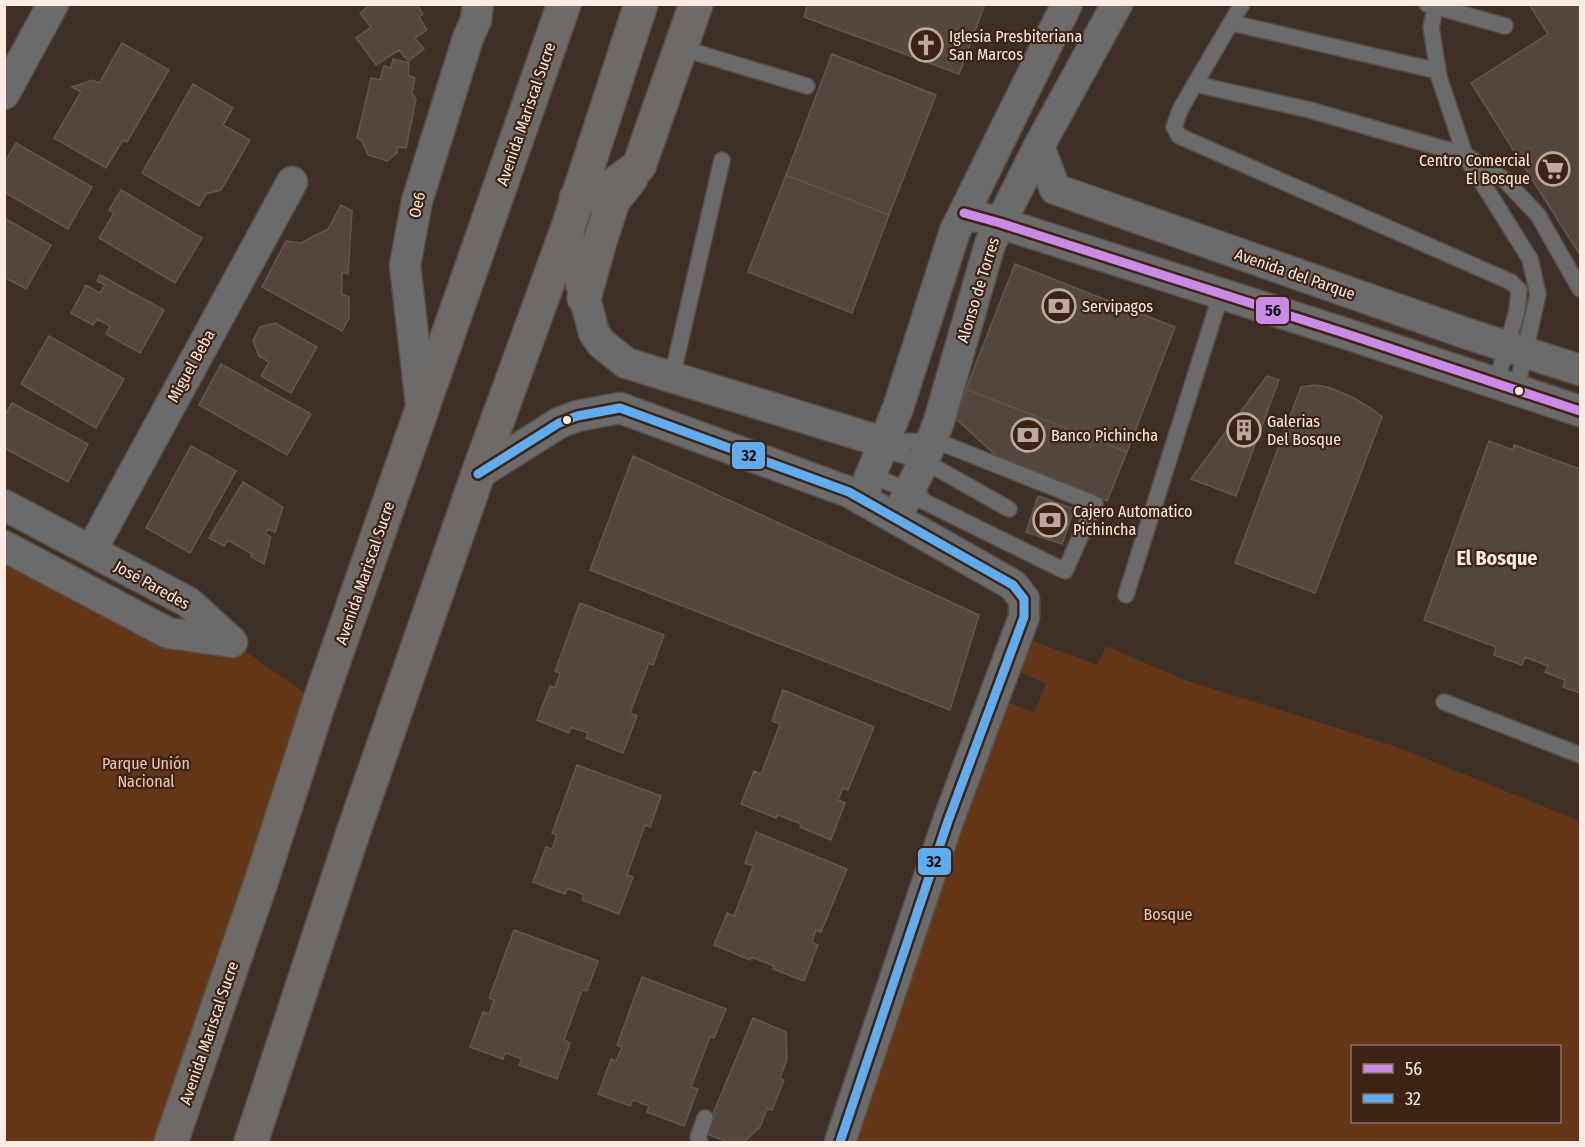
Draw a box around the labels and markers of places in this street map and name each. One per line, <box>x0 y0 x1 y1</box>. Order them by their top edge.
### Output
church icon: Iglesia Presbiteriana San Marcos <box>908 27 944 63</box>
place label: Iglesia Presbiteriana San Marcos <box>949 27 1082 64</box>
place label: Centro Comercial El Bosque <box>1419 151 1530 188</box>
supermarket icon: Centro Comercial El Bosque <box>1535 151 1571 187</box>
bank icon: Servipagos <box>1041 288 1077 324</box>
place label: Servipagos <box>1082 297 1153 316</box>
unlabelled marker <box>1513 385 1525 397</box>
building icon: Galerias Del Bosque <box>1226 412 1262 448</box>
place label: Galerias Del Bosque <box>1267 412 1341 449</box>
unlabelled marker <box>561 414 573 426</box>
bank icon: Banco Pichincha <box>1010 417 1046 453</box>
place label: Banco Pichincha <box>1051 426 1158 445</box>
bank icon: Cajero Automatico Pichincha <box>1032 502 1068 538</box>
place label: Cajero Automatico Pichincha <box>1073 502 1192 539</box>

